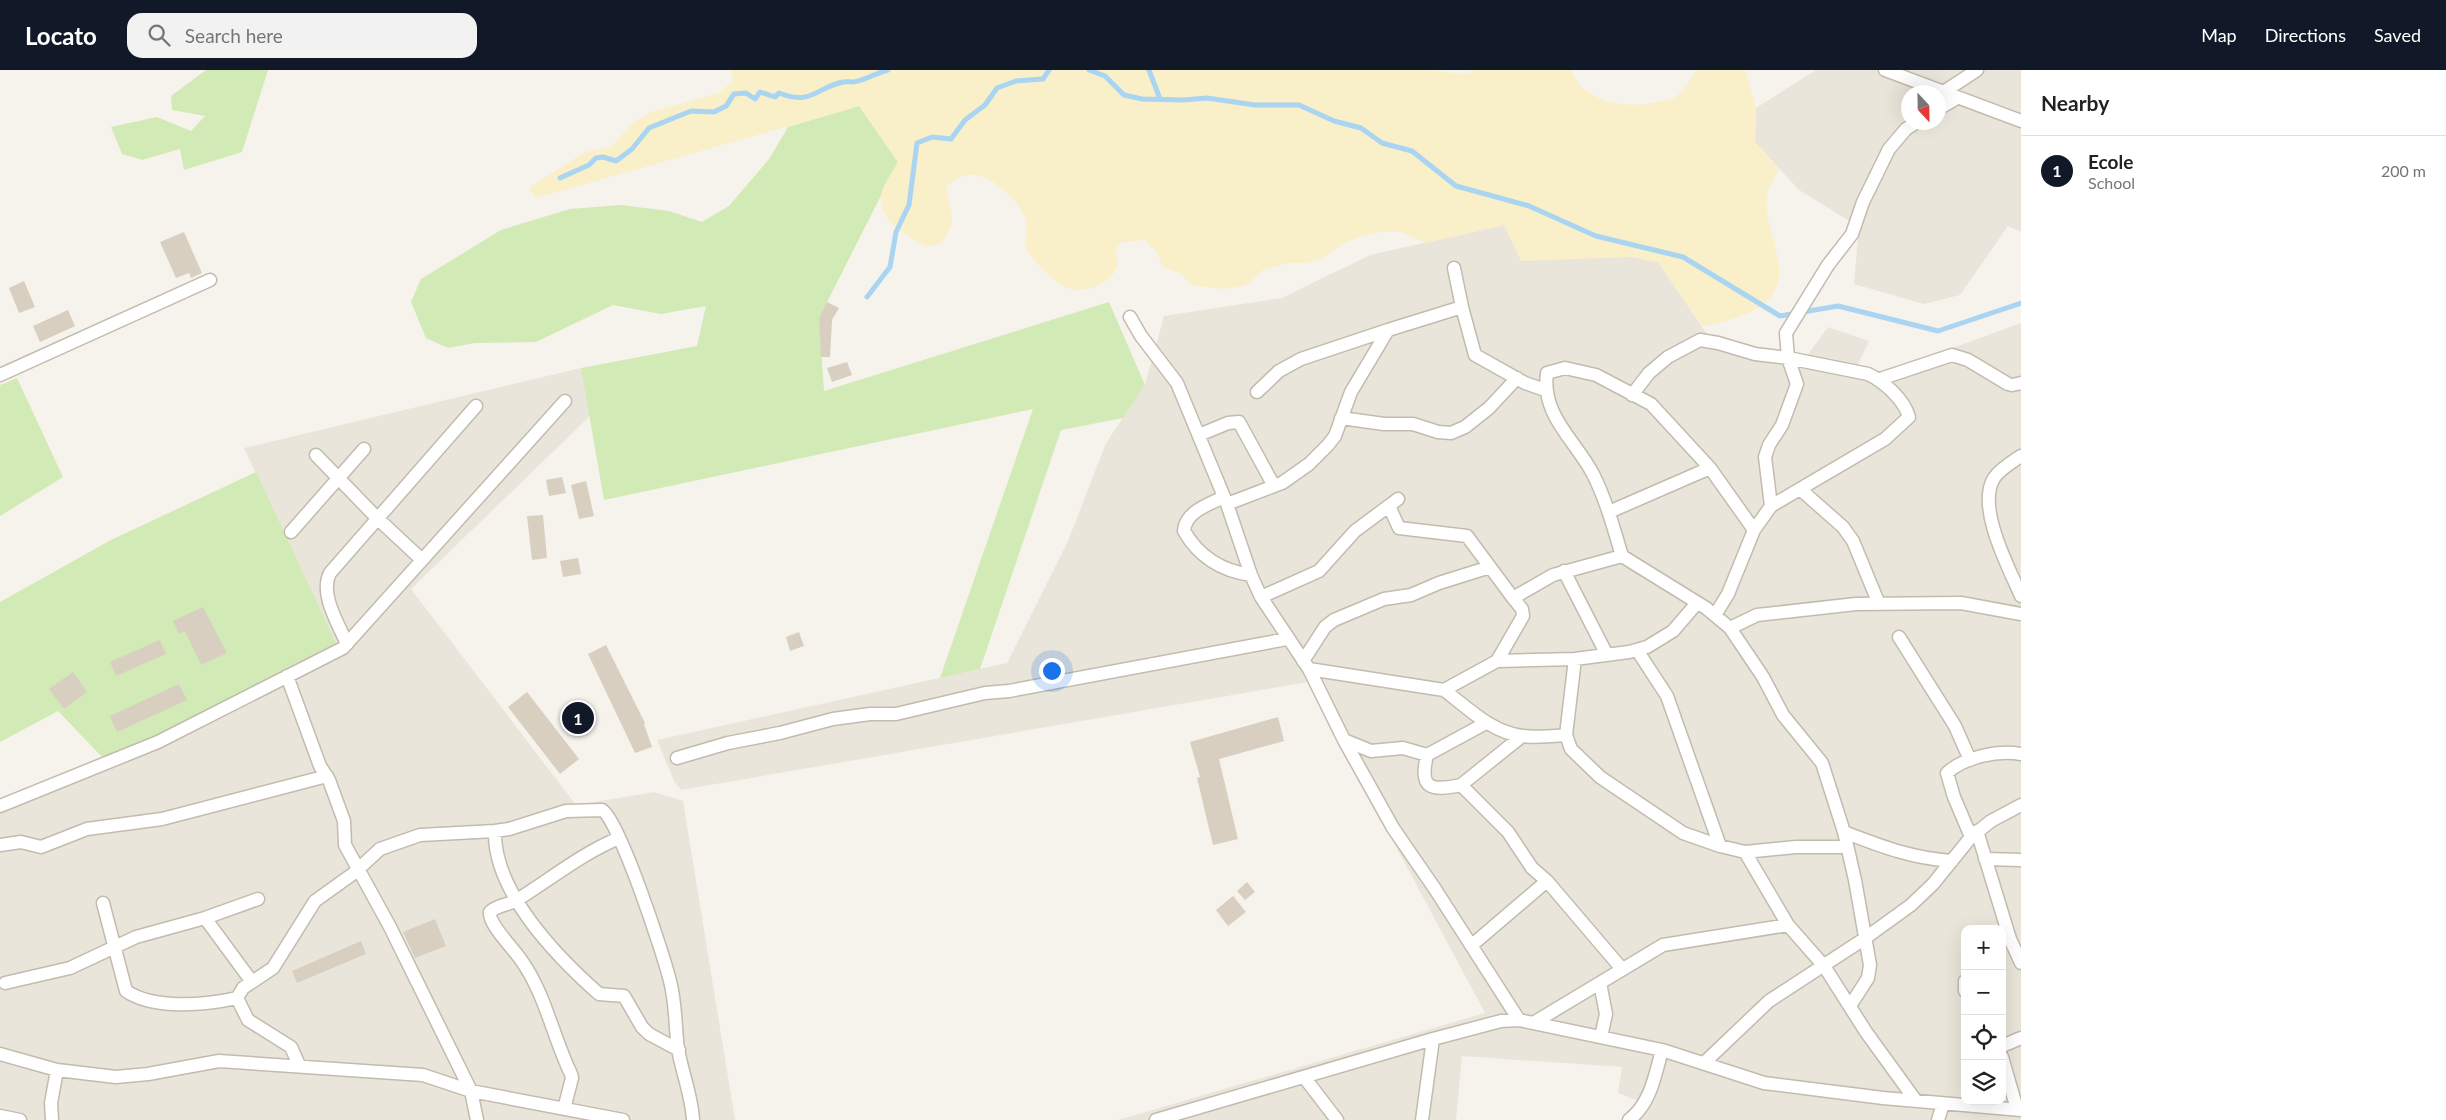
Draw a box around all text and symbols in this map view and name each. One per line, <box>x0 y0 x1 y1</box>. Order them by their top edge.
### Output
search box <box>127 13 477 58</box>
text: Locato <box>25 21 97 50</box>
icon: search <box>145 21 173 49</box>
text: Search here <box>185 24 283 47</box>
text: Map <box>2201 24 2237 46</box>
text: Directions <box>2265 24 2346 46</box>
text: Saved <box>2374 24 2421 46</box>
north arrow <box>1901 85 1946 130</box>
text: Nearby <box>2041 90 2109 115</box>
text: Ecole <box>2088 150 2133 173</box>
text: 1 <box>2052 161 2062 180</box>
text: 200 m <box>2381 161 2426 180</box>
text: School <box>2088 173 2135 192</box>
your location <box>1039 658 1065 684</box>
pin: 1 <box>562 699 594 737</box>
map controls <box>1961 925 2006 1105</box>
button: + <box>1961 925 2006 970</box>
button: − <box>1961 970 2006 1015</box>
button: locate <box>1961 1015 2006 1060</box>
button: layers <box>1961 1060 2006 1105</box>

